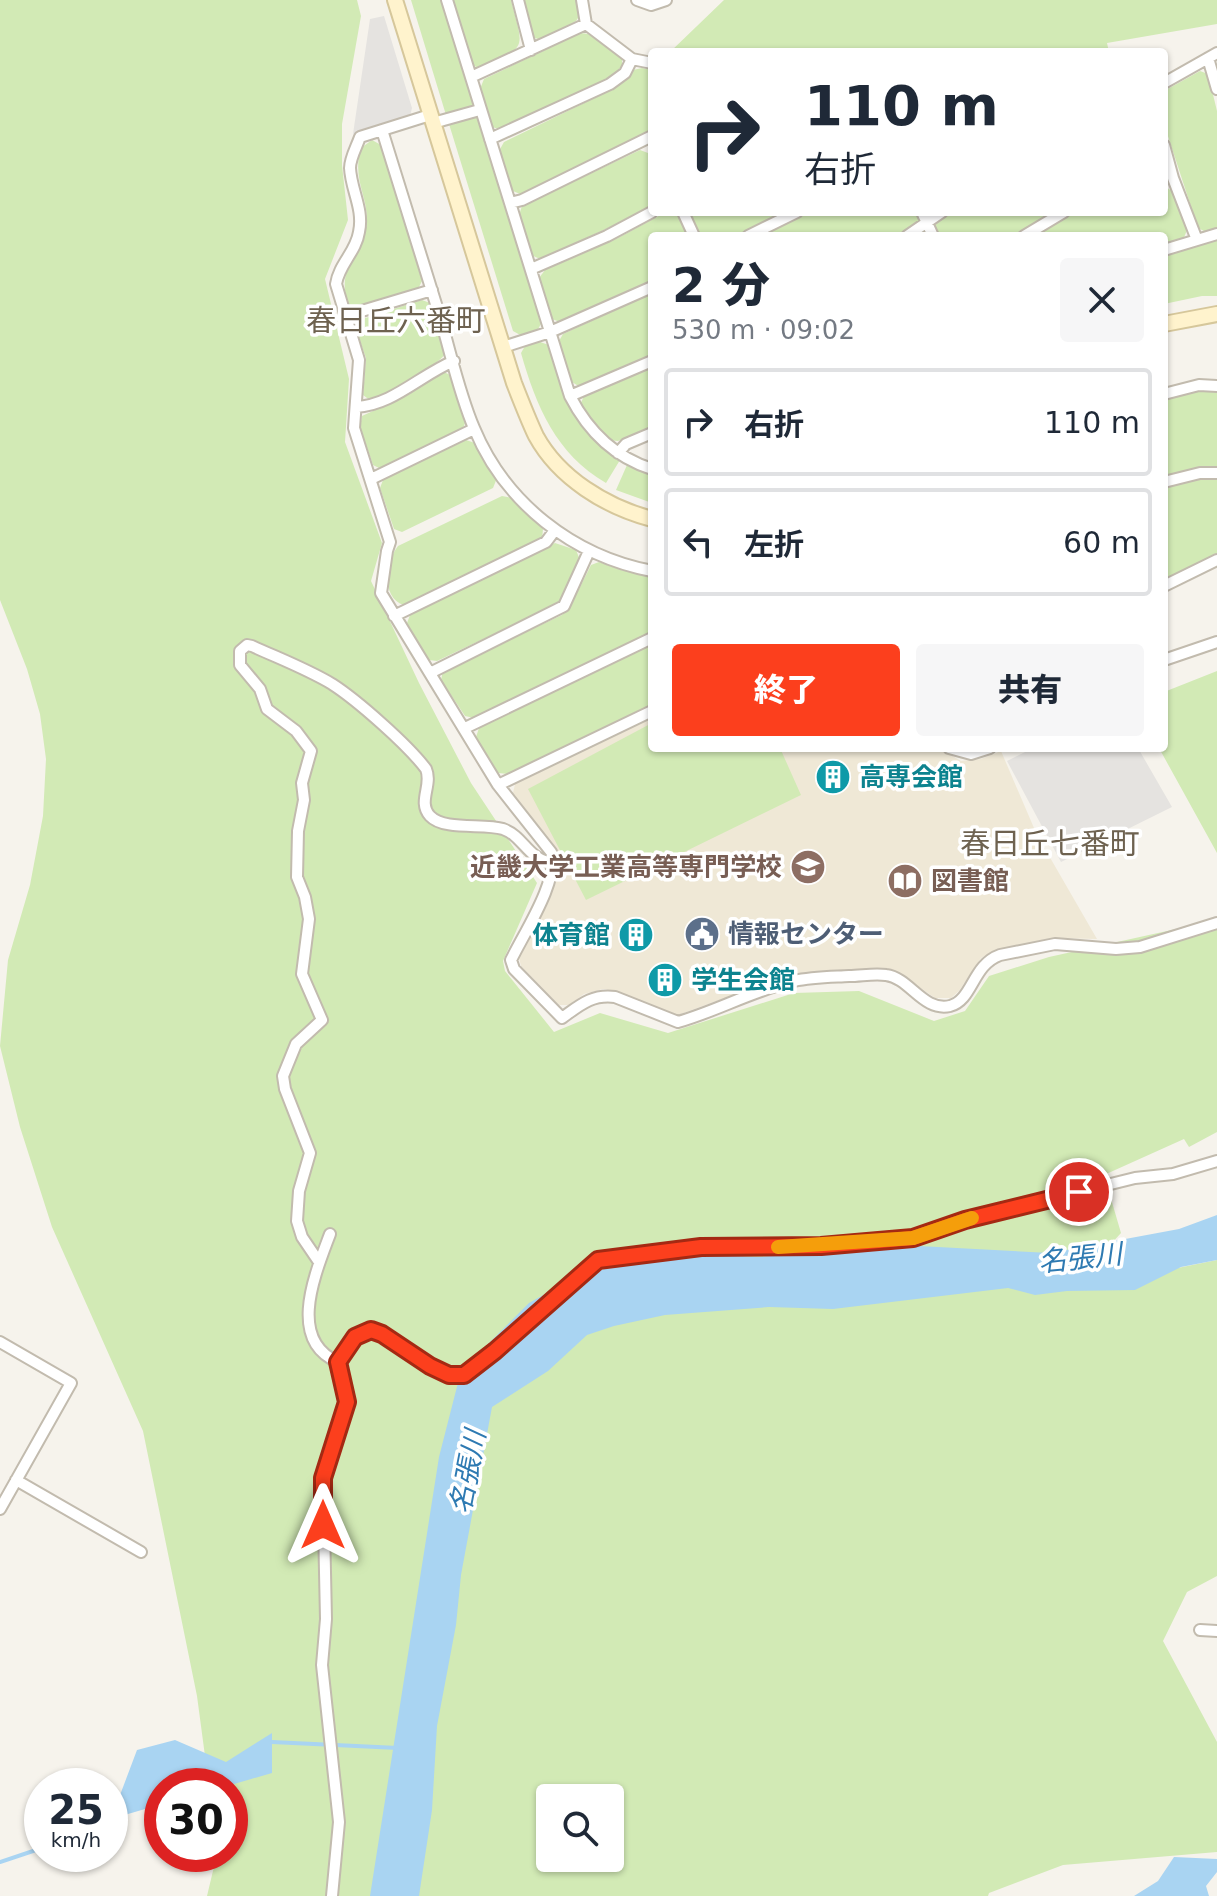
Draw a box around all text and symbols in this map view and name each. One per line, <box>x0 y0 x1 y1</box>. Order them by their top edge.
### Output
text: 110 m <box>804 73 999 138</box>
icon: right <box>672 80 776 184</box>
text: 右折 <box>804 149 876 190</box>
text: 2 分 <box>672 257 770 313</box>
button: close <box>1060 258 1144 342</box>
district label: 春日丘六番町 <box>306 303 486 338</box>
text: 530 m · 09:02 <box>672 315 855 345</box>
icon: right <box>676 400 720 444</box>
text: 110 m <box>1044 405 1140 440</box>
text: 右折 <box>744 407 804 442</box>
icon: left <box>676 520 720 564</box>
text: 60 m <box>1063 525 1140 560</box>
text: 左折 <box>744 527 804 562</box>
button: 終了 <box>672 644 900 736</box>
button: 共有 <box>916 644 1144 736</box>
building icon: 高専会館 <box>814 758 852 796</box>
place label: 高専会館 <box>859 762 963 792</box>
district label: 春日丘七番町 <box>960 826 1140 861</box>
school or university icon: 近畿大学工業高等専門学校 <box>789 848 827 886</box>
place label: 近畿大学工業高等専門学校 <box>470 852 782 882</box>
library icon: 図書館 <box>886 862 924 900</box>
place label: 図書館 <box>931 866 1009 896</box>
public building icon: 情報センター <box>683 915 721 953</box>
building icon: 体育館 <box>617 916 655 954</box>
place label: 情報センター <box>728 919 884 949</box>
place label: 体育館 <box>532 920 610 950</box>
building icon: 学生会館 <box>646 961 684 999</box>
place label: 学生会館 <box>691 965 795 995</box>
pin <box>1045 1158 1113 1226</box>
icon: arrive <box>1057 1170 1101 1214</box>
water label: 名張川 <box>1036 1237 1126 1279</box>
water label: 名張川 <box>444 1425 493 1516</box>
position arrow <box>281 1483 365 1567</box>
speed limit sign: 30 <box>144 1768 248 1872</box>
map controls <box>536 1784 624 1872</box>
button: search <box>536 1784 624 1872</box>
text: 25 <box>48 1787 104 1833</box>
text: km/h <box>51 1828 101 1852</box>

